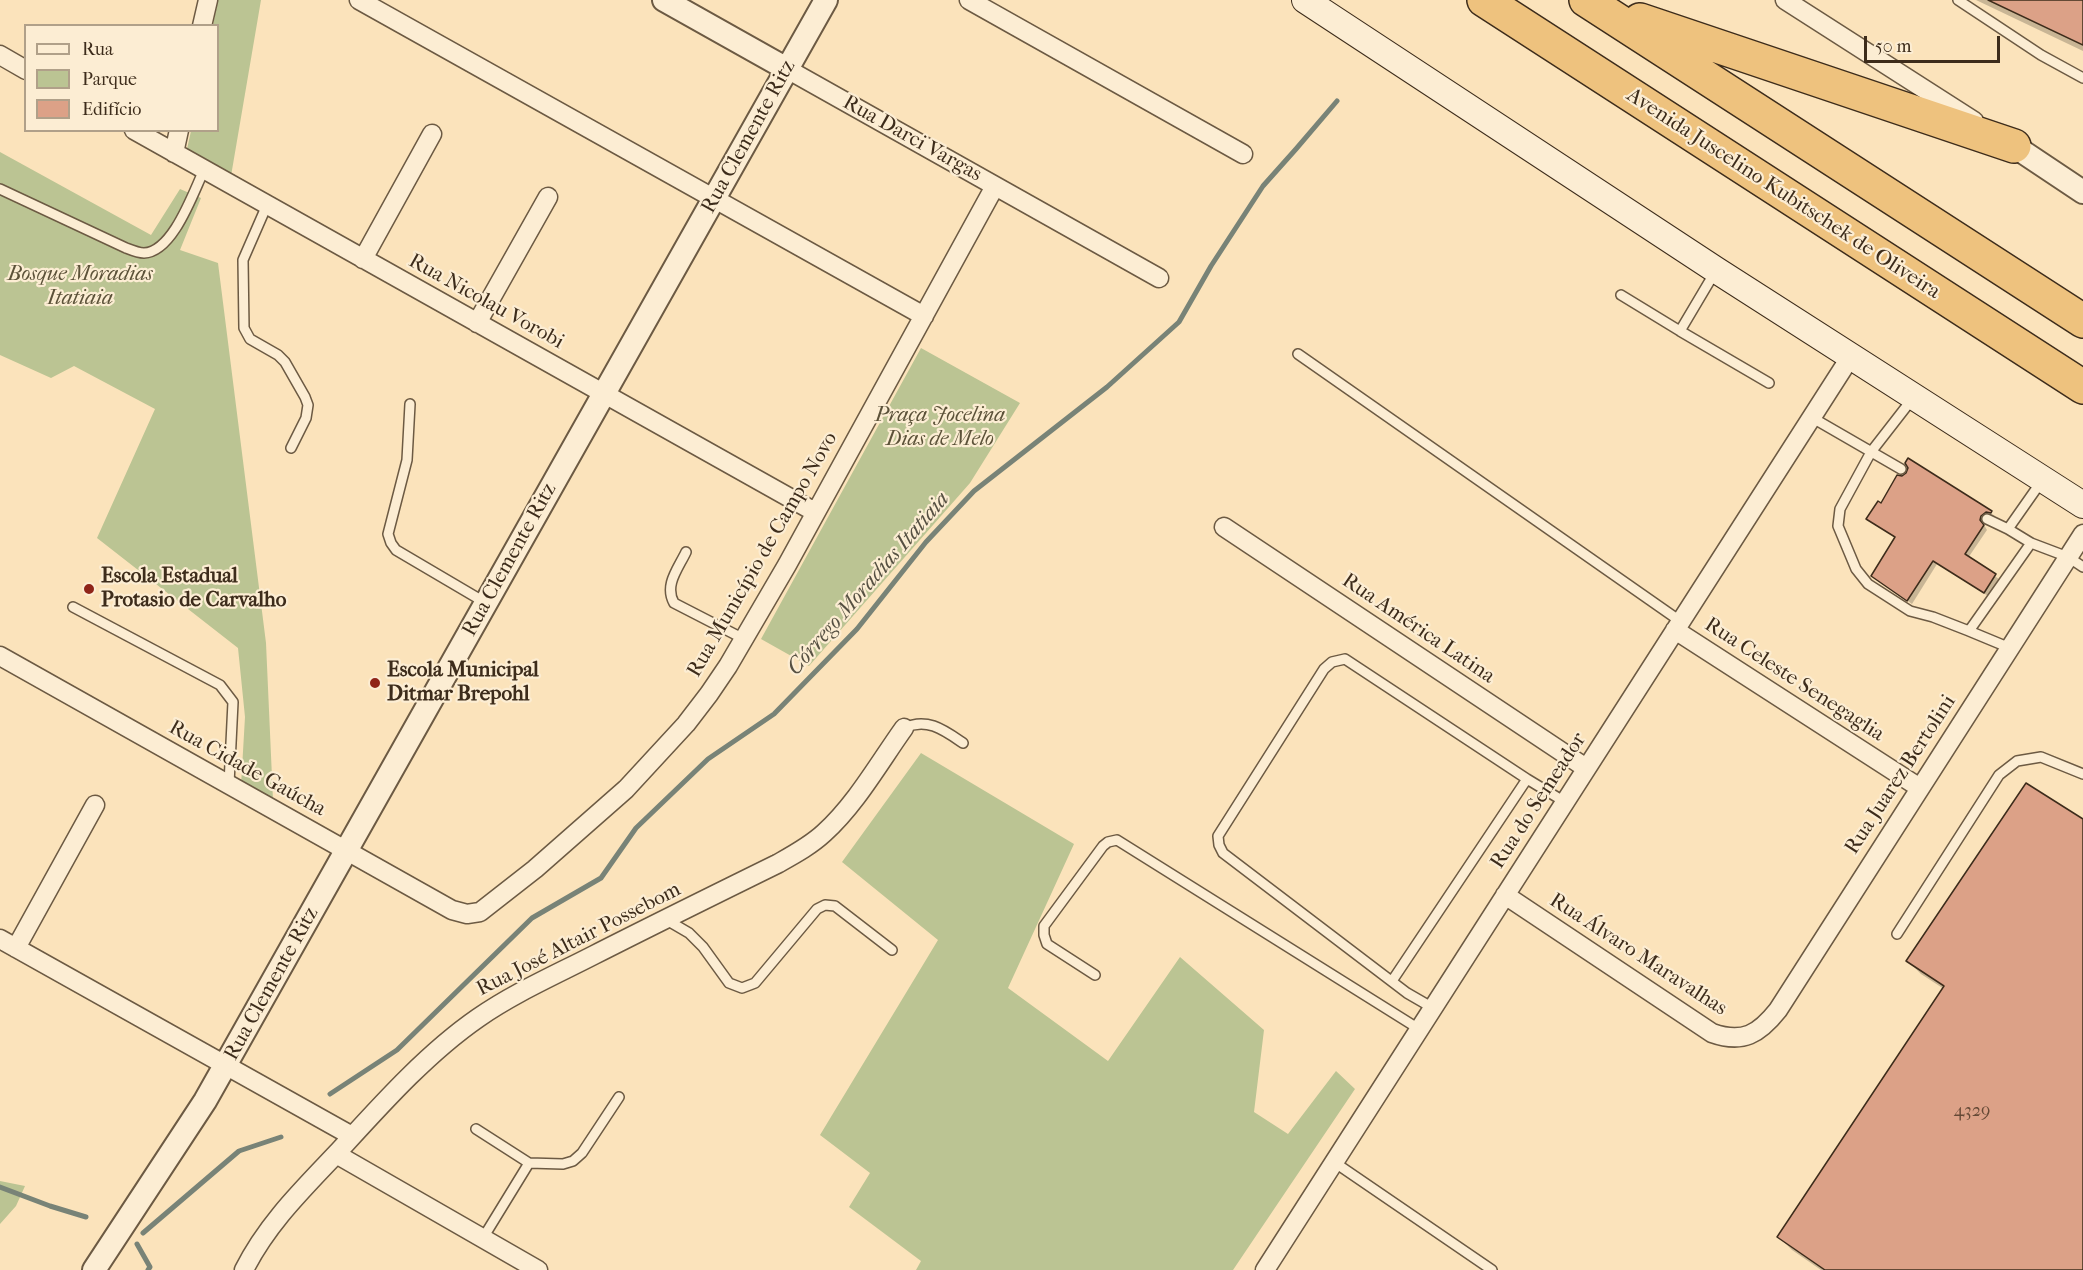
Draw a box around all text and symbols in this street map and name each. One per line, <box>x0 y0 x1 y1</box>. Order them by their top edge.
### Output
legend <box>24 24 219 132</box>
scale bar <box>1867 24 2004 62</box>
text: 50 m <box>1875 36 1911 57</box>
text: Rua <box>82 39 113 60</box>
street label: Rua Clemente Ritz <box>696 56 802 218</box>
text: Parque <box>82 69 137 90</box>
street label: Avenida Juscelino Kubitschek de Oliveira <box>1621 83 1945 305</box>
street label: Rua Darci Vargas <box>838 90 986 188</box>
text: Edifício <box>82 99 141 120</box>
street label: Rua Nicolau Vorobi <box>404 249 568 355</box>
park label: Bosque Moradias Itatiaia <box>7 262 153 312</box>
park label: Praça Jocelina Dias de Melo <box>875 403 1005 453</box>
street label: Rua Município de Campo Novo <box>682 428 844 682</box>
street label: Rua Clemente Ritz <box>457 479 563 641</box>
water label: Córrego Moradias Itatiaia <box>782 487 956 681</box>
place label: Escola Estadual Protasio de Carvalho <box>101 564 286 614</box>
street label: Rua América Latina <box>1337 569 1499 689</box>
marker: Escola Estadual Protasio de Carvalho <box>82 582 96 596</box>
street label: Rua Celeste Senegaglia <box>1699 612 1889 748</box>
place label: Escola Municipal Ditmar Brepohl <box>387 658 539 708</box>
marker: Escola Municipal Ditmar Brepohl <box>368 676 382 690</box>
street label: Rua Juarez Bertolini <box>1840 691 1962 859</box>
street label: Rua Cidade Gaúcha <box>164 715 330 823</box>
street label: Rua do Semeador <box>1486 728 1592 874</box>
street label: Rua José Altair Possebom <box>473 878 685 1002</box>
street label: Rua Álvaro Maravalhas <box>1545 888 1731 1022</box>
street label: Rua Clemente Ritz <box>219 903 325 1065</box>
house number: 4329 <box>1954 1101 1990 1123</box>

